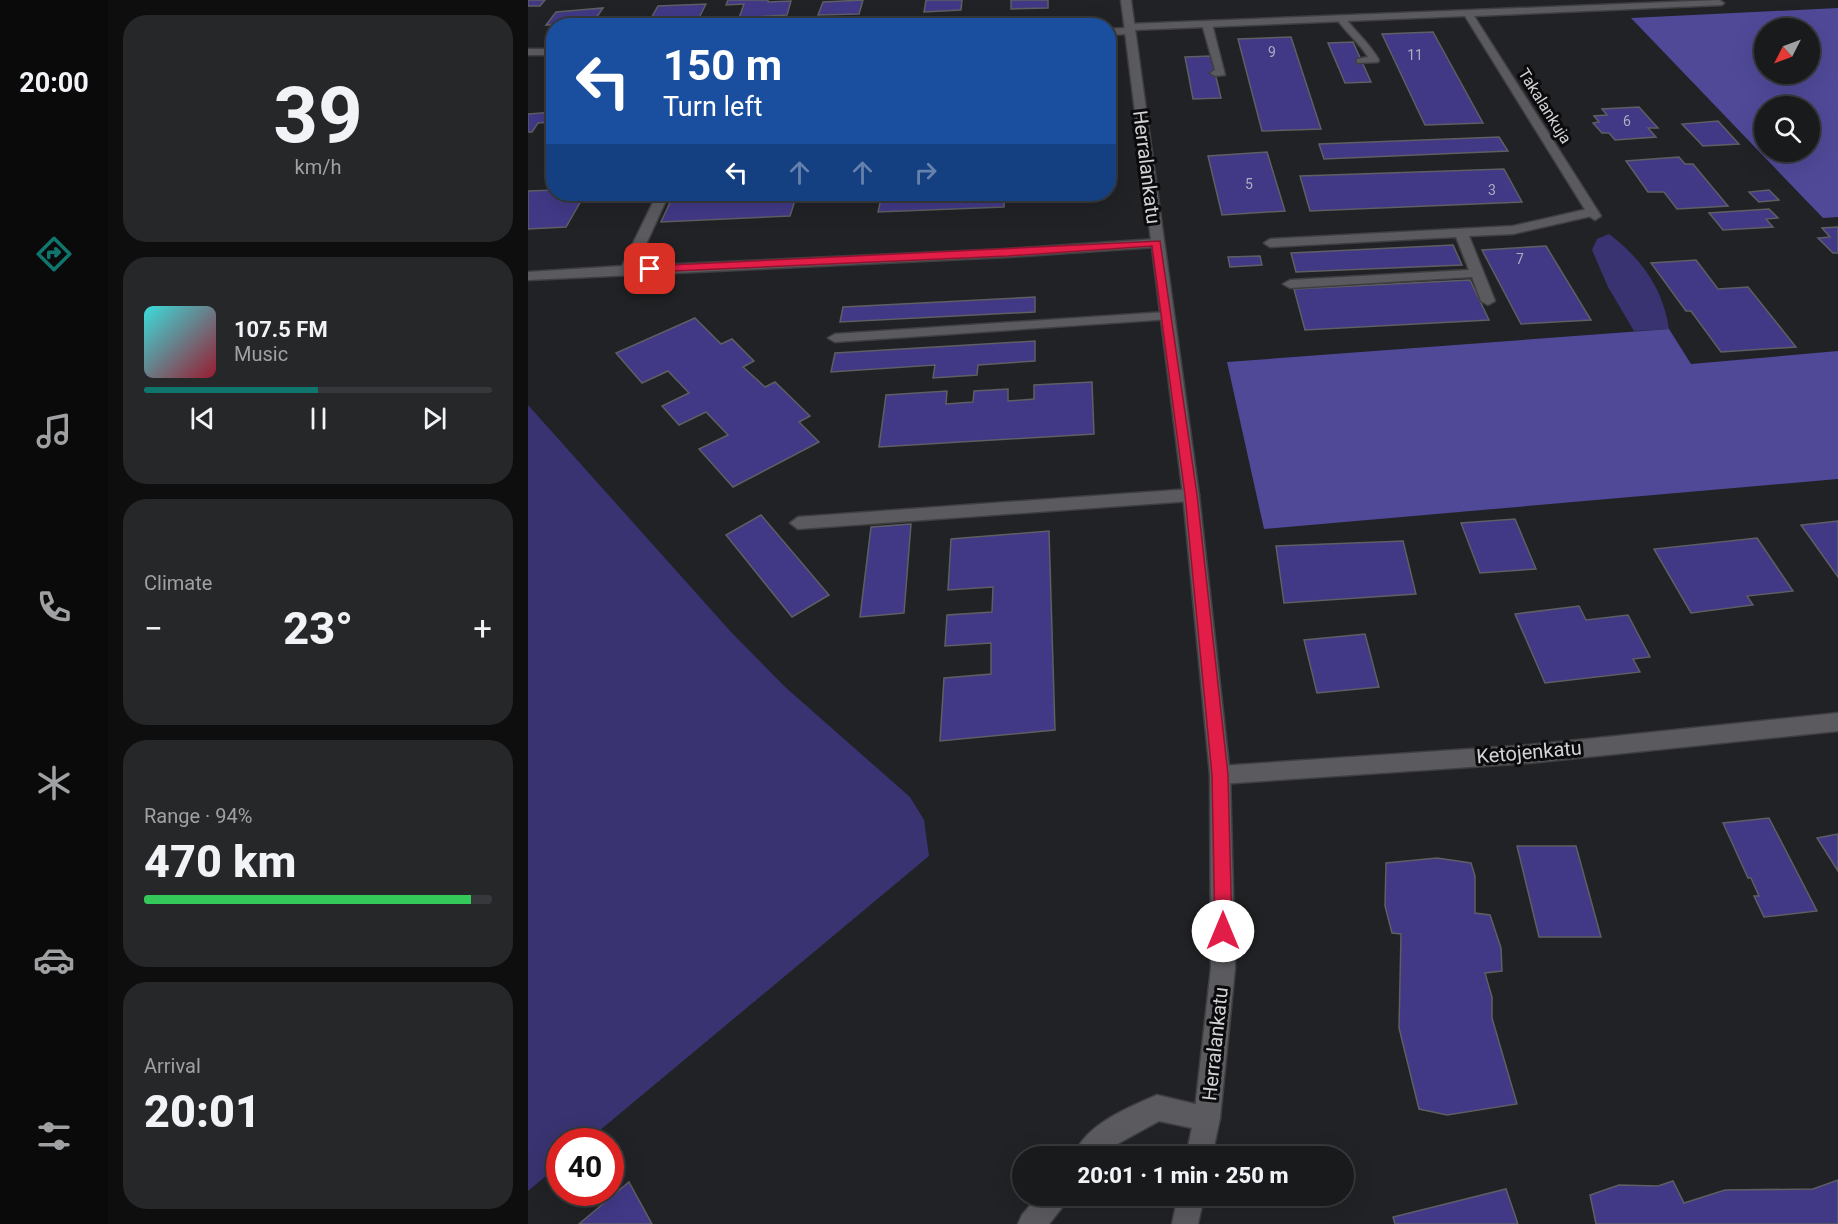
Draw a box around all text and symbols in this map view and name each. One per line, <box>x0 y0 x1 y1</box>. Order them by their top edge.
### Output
north arrow <box>1754 18 1820 84</box>
map controls <box>1754 18 1820 162</box>
text: 150 m <box>663 41 782 90</box>
icon: left <box>564 42 642 120</box>
house number: 9 <box>1268 44 1276 60</box>
house number: 11 <box>1407 47 1423 63</box>
street label: Takalankuja <box>1514 65 1576 147</box>
text: 20:00 <box>19 67 89 99</box>
text: 39 <box>273 70 363 161</box>
text: Turn left <box>663 91 763 123</box>
button: search <box>1754 96 1820 162</box>
street label: Herralankatu <box>1128 109 1166 225</box>
house number: 6 <box>1623 113 1631 129</box>
text: km/h <box>295 155 341 179</box>
icon: left <box>720 156 753 189</box>
icon: ahead <box>783 156 816 189</box>
icon: ahead <box>846 156 879 189</box>
icon: right <box>909 156 942 189</box>
house number: 5 <box>1245 176 1253 192</box>
house number: 3 <box>1488 182 1496 198</box>
icon: directions <box>33 233 75 275</box>
pin <box>624 243 675 294</box>
house number: 7 <box>1516 251 1524 267</box>
icon: arrive <box>633 252 666 285</box>
text: 107.5 FM <box>234 317 328 342</box>
text: Music <box>234 342 288 366</box>
icon: previous <box>186 402 219 435</box>
icon: pause <box>302 402 335 435</box>
icon: next <box>418 402 451 435</box>
icon: music <box>33 410 75 452</box>
text: Climate <box>144 571 212 595</box>
icon: phone <box>33 586 75 628</box>
text: 23° <box>283 602 353 655</box>
text: − <box>144 609 163 648</box>
text: + <box>473 609 492 648</box>
street label: Ketojenkatu <box>1475 735 1583 769</box>
icon: climate <box>33 762 75 804</box>
text: Range · 94% <box>144 804 252 828</box>
text: 470 km <box>144 835 296 888</box>
position arrow <box>1191 899 1255 963</box>
icon: car <box>33 939 75 981</box>
street label: Herralankatu <box>1197 986 1233 1102</box>
text: Arrival <box>144 1054 201 1078</box>
text: 20:01 <box>144 1085 261 1138</box>
icon: filters <box>33 1115 75 1157</box>
speed limit sign: 40 <box>546 1128 624 1206</box>
text: 20:01 · 1 min · 250 m <box>1078 1163 1288 1188</box>

